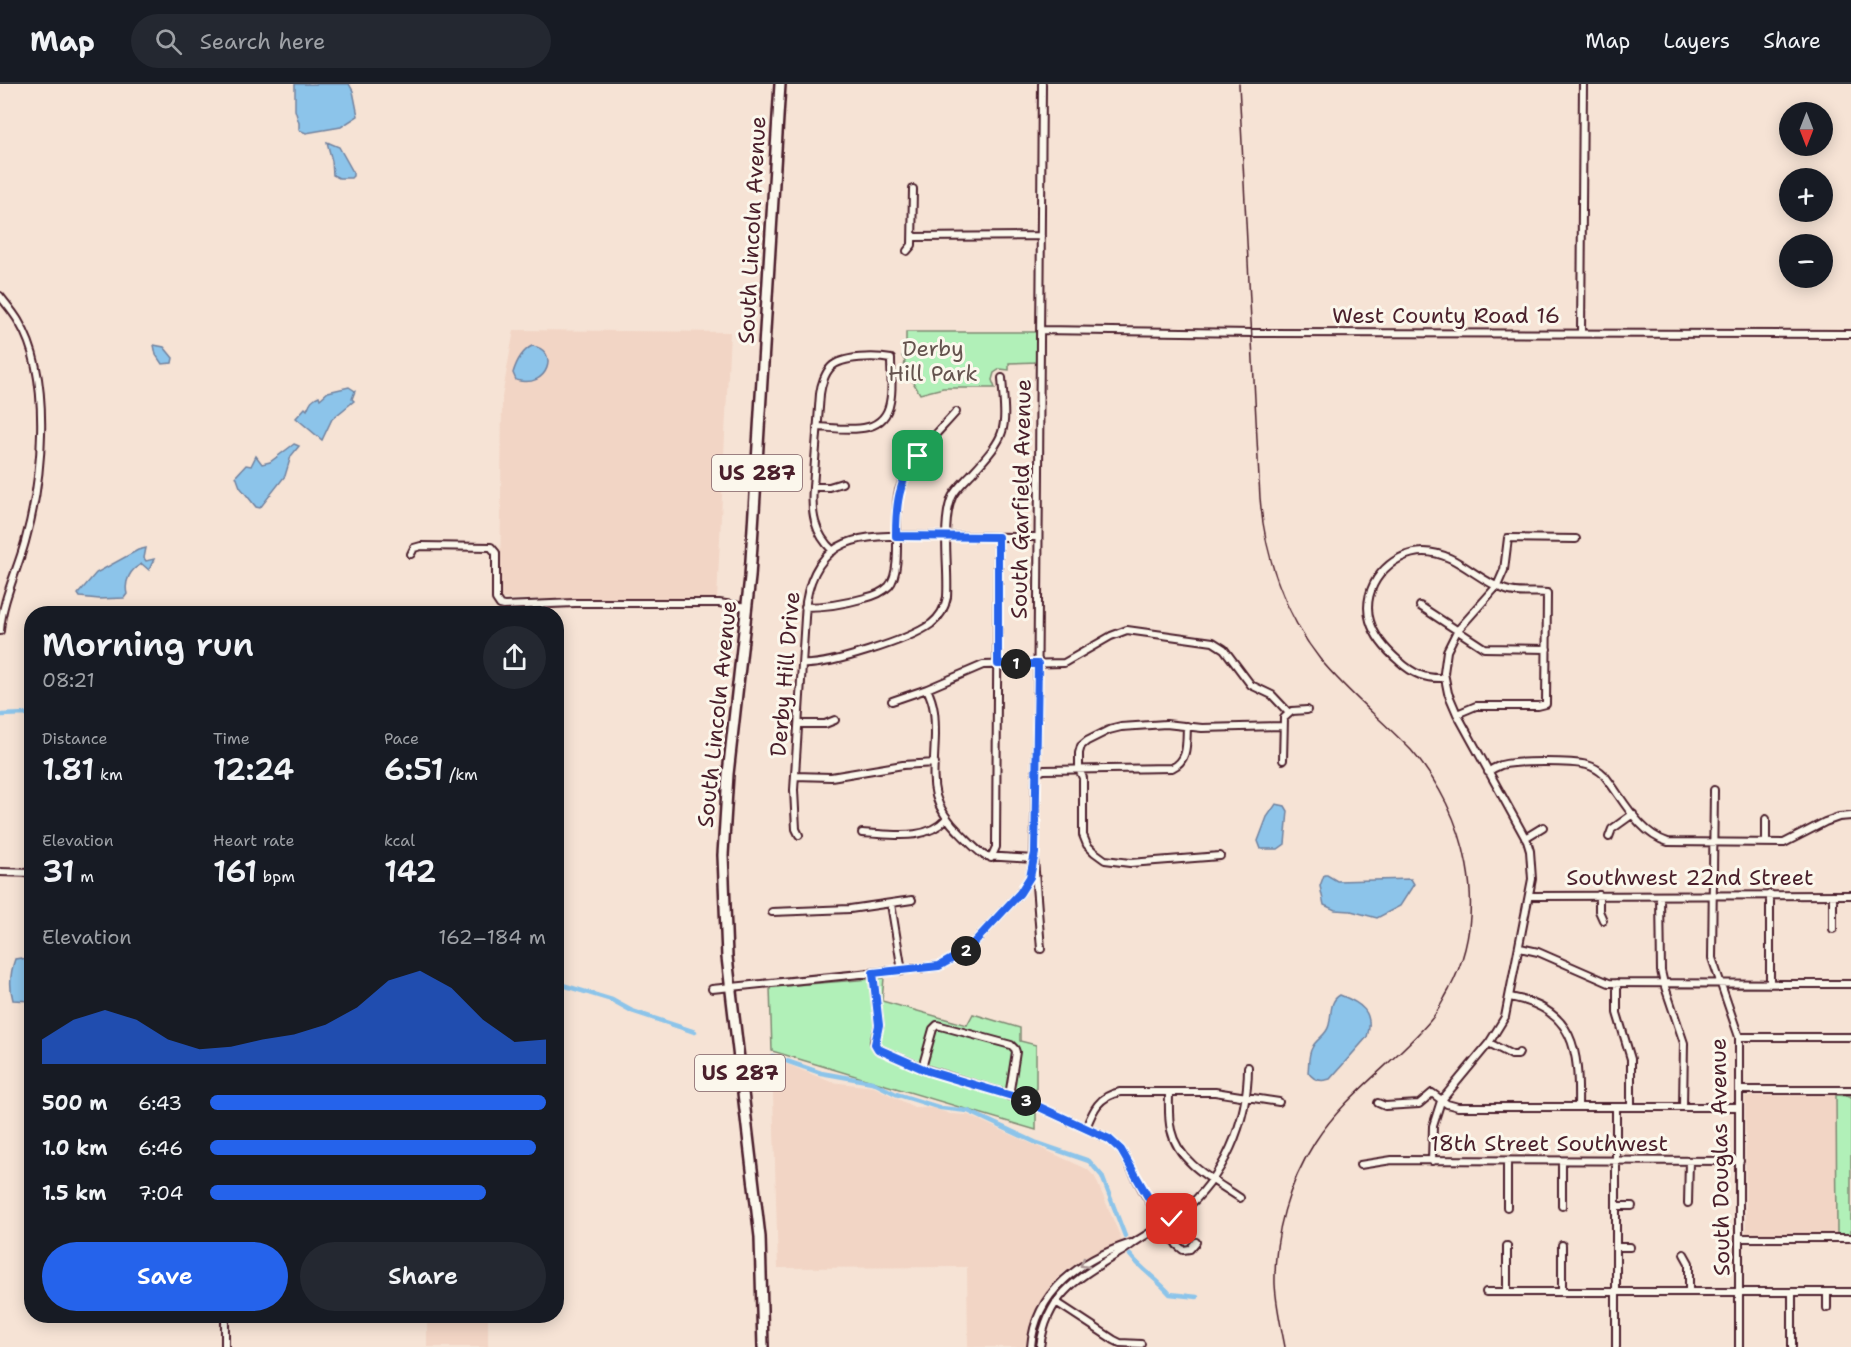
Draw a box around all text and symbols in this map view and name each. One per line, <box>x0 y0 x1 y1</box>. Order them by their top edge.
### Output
search box <box>131 14 551 68</box>
text: Map <box>30 22 95 60</box>
icon: search <box>152 25 185 58</box>
text: Search here <box>200 27 325 56</box>
text: Map <box>1585 27 1630 55</box>
text: Layers <box>1663 27 1730 55</box>
text: Share <box>1763 27 1821 55</box>
north arrow <box>1779 102 1833 156</box>
map controls <box>1779 102 1833 288</box>
street label: South Lincoln Avenue <box>732 115 772 345</box>
button: + <box>1779 168 1833 222</box>
button: − <box>1779 234 1833 288</box>
street label: West County Road 16 <box>1332 301 1560 330</box>
park label: Derby Hill Park <box>888 334 978 388</box>
street label: South Garfield Avenue <box>1004 379 1038 619</box>
pin <box>892 430 943 481</box>
icon: arrive <box>901 439 934 472</box>
road number: US 287 <box>712 455 802 491</box>
street label: Derby Hill Drive <box>763 590 807 758</box>
street label: South Lincoln Avenue <box>691 599 743 829</box>
text: Morning run <box>42 622 254 667</box>
button: share <box>483 626 546 689</box>
pin: 1 <box>1001 649 1031 679</box>
text: 1 <box>1012 653 1020 674</box>
text: 08:21 <box>42 667 95 693</box>
text: Distance <box>42 728 108 749</box>
text: Time <box>213 728 250 749</box>
text: Pace <box>384 728 419 749</box>
text: 1.81 <box>42 749 95 790</box>
text: 12:24 <box>213 749 294 790</box>
text: 6:51 <box>384 749 444 790</box>
text: km <box>95 764 123 785</box>
text: /km <box>444 764 478 785</box>
text: Elevation <box>42 830 114 851</box>
text: Heart rate <box>213 830 295 851</box>
text: kcal <box>384 830 415 851</box>
text: 31 <box>42 851 75 892</box>
text: 161 <box>213 851 257 892</box>
text: 142 <box>384 851 437 892</box>
street label: Southwest 22nd Street <box>1566 863 1814 892</box>
text: m <box>75 866 94 887</box>
text: bpm <box>257 866 295 887</box>
text: Elevation <box>42 924 132 950</box>
text: 162–184 m <box>438 924 546 950</box>
pin: 2 <box>951 936 981 966</box>
text: 2 <box>960 940 972 961</box>
street label: South Douglas Avenue <box>1703 1038 1737 1276</box>
road number: US 287 <box>695 1055 785 1091</box>
pin: 3 <box>1011 1086 1041 1116</box>
text: 500 m <box>42 1090 108 1116</box>
text: 6:43 <box>138 1090 182 1116</box>
text: 3 <box>1020 1090 1032 1111</box>
street label: 18th Street Southwest <box>1430 1129 1668 1158</box>
text: 1.0 km <box>42 1135 107 1161</box>
text: 6:46 <box>138 1135 183 1161</box>
text: 1.5 km <box>42 1180 106 1206</box>
text: 7:04 <box>138 1180 183 1206</box>
pin <box>1146 1193 1197 1244</box>
icon: check <box>1155 1202 1188 1235</box>
button: Save <box>42 1242 288 1311</box>
button: Share <box>300 1242 546 1311</box>
one-way arrow <box>1080 1257 1090 1269</box>

